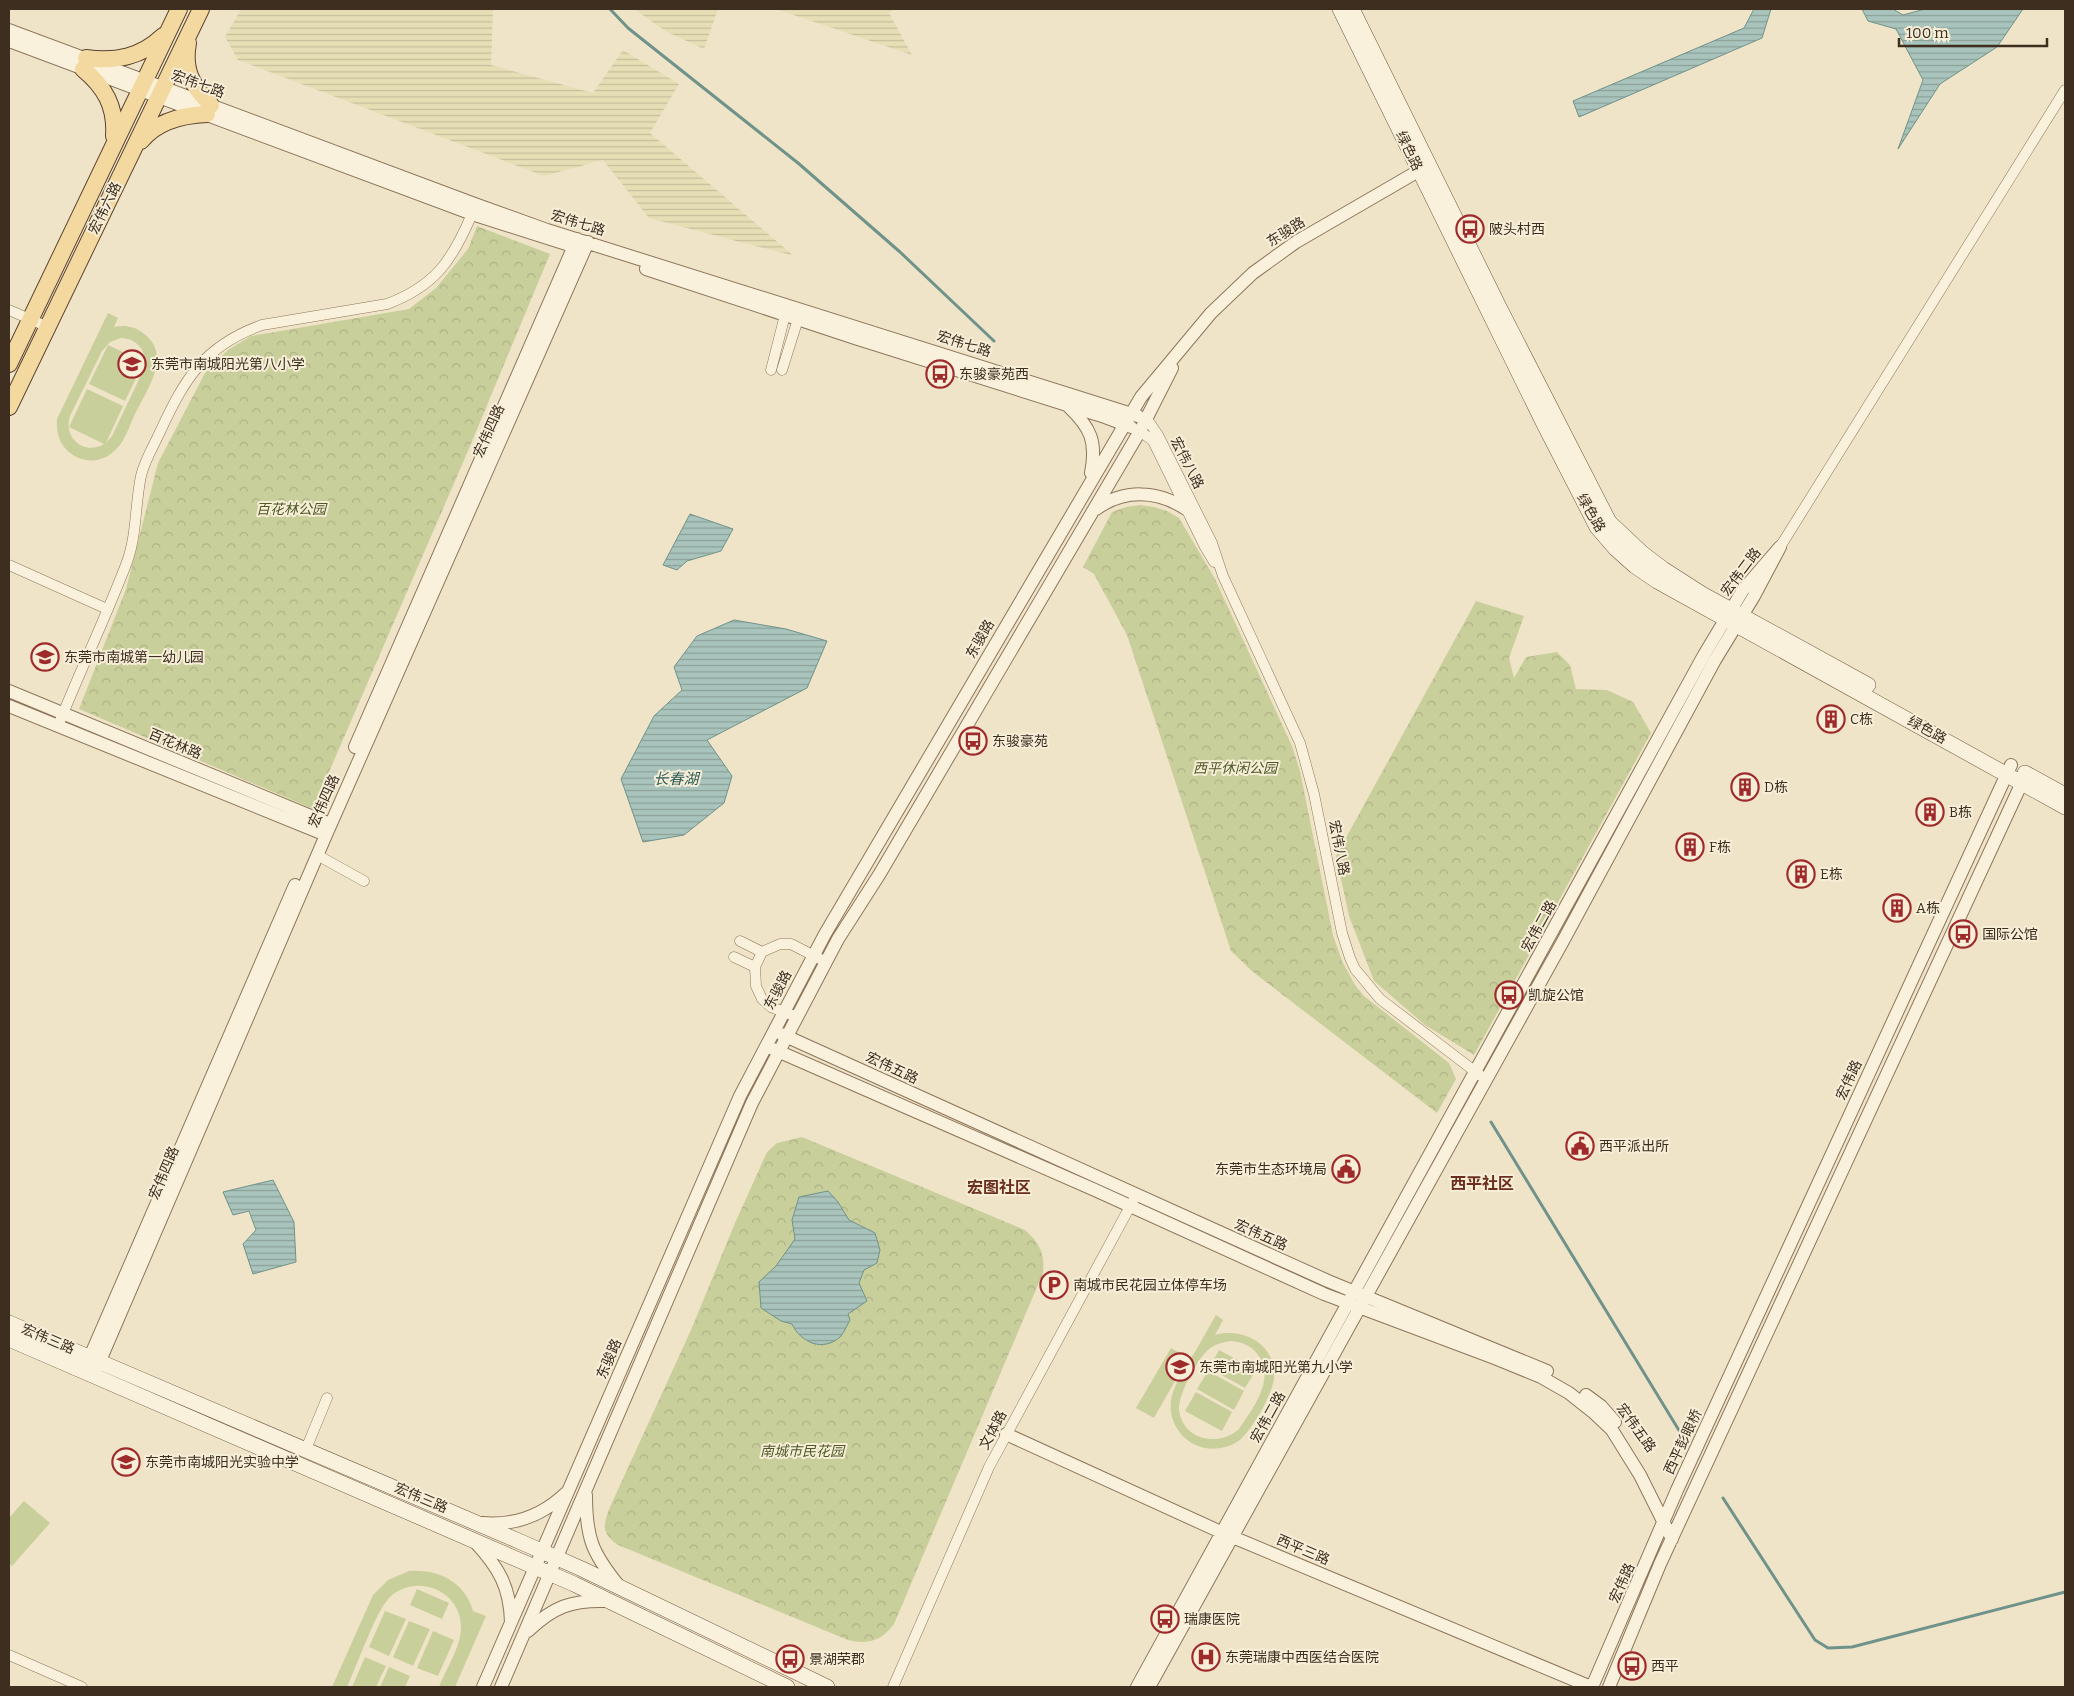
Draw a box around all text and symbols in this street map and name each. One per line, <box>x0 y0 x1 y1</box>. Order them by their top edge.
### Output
scale bar <box>1899 15 2046 47</box>
text: 100 m <box>1906 24 1949 42</box>
street label: 宏伟七路 <box>169 66 227 102</box>
street label: 绿色路 <box>1392 128 1426 174</box>
street label: 宏伟六路 <box>85 179 125 237</box>
street label: 宏伟七路 <box>549 207 607 239</box>
street label: 东骏路 <box>1264 214 1308 250</box>
bus stop icon: 陂头村西 <box>1455 214 1485 244</box>
place label: 陂头村西 <box>1489 221 1545 238</box>
street label: 宏伟七路 <box>935 327 993 361</box>
school or university icon: 东莞市南城阳光第八小学 <box>117 349 147 379</box>
place label: 东莞市南城阳光第八小学 <box>151 356 305 373</box>
bus stop icon: 东骏豪苑西 <box>925 359 955 389</box>
place label: 东骏豪苑西 <box>959 366 1029 383</box>
street label: 宏伟四路 <box>470 402 508 460</box>
street label: 宏伟八路 <box>1167 434 1207 492</box>
street label: 绿色路 <box>1573 491 1609 535</box>
park label: 百花林公园 <box>256 501 328 518</box>
street label: 宏伟二路 <box>1717 545 1765 599</box>
street label: 东骏路 <box>962 617 998 661</box>
school or university icon: 东莞市南城第一幼儿园 <box>30 642 60 672</box>
place label: 东莞市南城第一幼儿园 <box>64 649 204 666</box>
building icon: C栋 <box>1816 704 1846 734</box>
place label: C栋 <box>1850 711 1873 728</box>
street label: 绿色路 <box>1905 712 1949 748</box>
street label: 百花林路 <box>146 725 204 763</box>
bus stop icon: 东骏豪苑 <box>958 726 988 756</box>
place label: 东骏豪苑 <box>992 733 1048 750</box>
park label: 西平休闲公园 <box>1193 760 1279 777</box>
water label: 长春湖 <box>653 770 700 788</box>
street label: 宏伟四路 <box>305 772 343 830</box>
building icon: D栋 <box>1730 772 1760 802</box>
place label: D栋 <box>1764 779 1788 796</box>
building icon: B栋 <box>1915 797 1945 827</box>
place label: B栋 <box>1949 804 1972 821</box>
street label: 宏伟八路 <box>1325 819 1353 877</box>
building icon: F栋 <box>1675 832 1705 862</box>
place label: F栋 <box>1709 839 1731 856</box>
building icon: E栋 <box>1786 859 1816 889</box>
place label: E栋 <box>1820 866 1843 883</box>
building icon: A栋 <box>1882 893 1912 923</box>
street label: 宏伟二路 <box>1518 897 1560 955</box>
place label: A栋 <box>1916 900 1940 917</box>
bus stop icon: 国际公馆 <box>1948 919 1978 949</box>
place label: 国际公馆 <box>1982 926 2038 943</box>
street label: 东骏路 <box>761 967 795 1013</box>
bus stop icon: 凯旋公馆 <box>1494 980 1524 1010</box>
place label: 凯旋公馆 <box>1528 987 1584 1004</box>
street label: 宏伟五路 <box>863 1048 921 1088</box>
street label: 宏伟路 <box>1832 1057 1866 1103</box>
public building icon: 西平派出所 <box>1565 1131 1595 1161</box>
place label: 西平派出所 <box>1599 1138 1669 1155</box>
street label: 宏伟四路 <box>145 1144 183 1202</box>
public building icon: 东莞市生态环境局 <box>1331 1154 1361 1184</box>
place label: 东莞市生态环境局 <box>1215 1161 1327 1178</box>
district label: 西平社区 <box>1450 1174 1514 1193</box>
district label: 宏图社区 <box>967 1178 1031 1197</box>
street label: 宏伟五路 <box>1232 1216 1290 1254</box>
parking icon: 南城市民花园立体停车场 <box>1039 1270 1069 1300</box>
place label: 南城市民花园立体停车场 <box>1073 1277 1227 1294</box>
street label: 宏伟三路 <box>19 1320 77 1358</box>
street label: 东骏路 <box>593 1336 625 1382</box>
school or university icon: 东莞市南城阳光第九小学 <box>1165 1352 1195 1382</box>
place label: 东莞市南城阳光第九小学 <box>1199 1359 1353 1376</box>
street label: 宏伟二路 <box>1247 1388 1289 1446</box>
street label: 宏伟五路 <box>1613 1400 1659 1456</box>
street label: 文体路 <box>976 1407 1010 1453</box>
street label: 西平彭眼桥 <box>1661 1407 1705 1477</box>
park label: 南城市民花园 <box>760 1443 846 1460</box>
school or university icon: 东莞市南城阳光实验中学 <box>111 1447 141 1477</box>
place label: 东莞市南城阳光实验中学 <box>145 1454 299 1471</box>
street label: 宏伟三路 <box>392 1479 450 1517</box>
street label: 西平三路 <box>1274 1531 1332 1569</box>
street label: 宏伟路 <box>1606 1560 1638 1606</box>
bus stop icon: 瑞康医院 <box>1150 1604 1180 1634</box>
place label: 瑞康医院 <box>1184 1611 1240 1628</box>
hospital icon: 东莞瑞康中西医结合医院 <box>1191 1642 1221 1672</box>
bus stop icon: 景湖荣郡 <box>775 1644 805 1674</box>
place label: 东莞瑞康中西医结合医院 <box>1225 1649 1379 1666</box>
place label: 景湖荣郡 <box>809 1651 865 1668</box>
bus stop icon: 西平 <box>1617 1651 1647 1681</box>
place label: 西平 <box>1651 1658 1679 1675</box>

